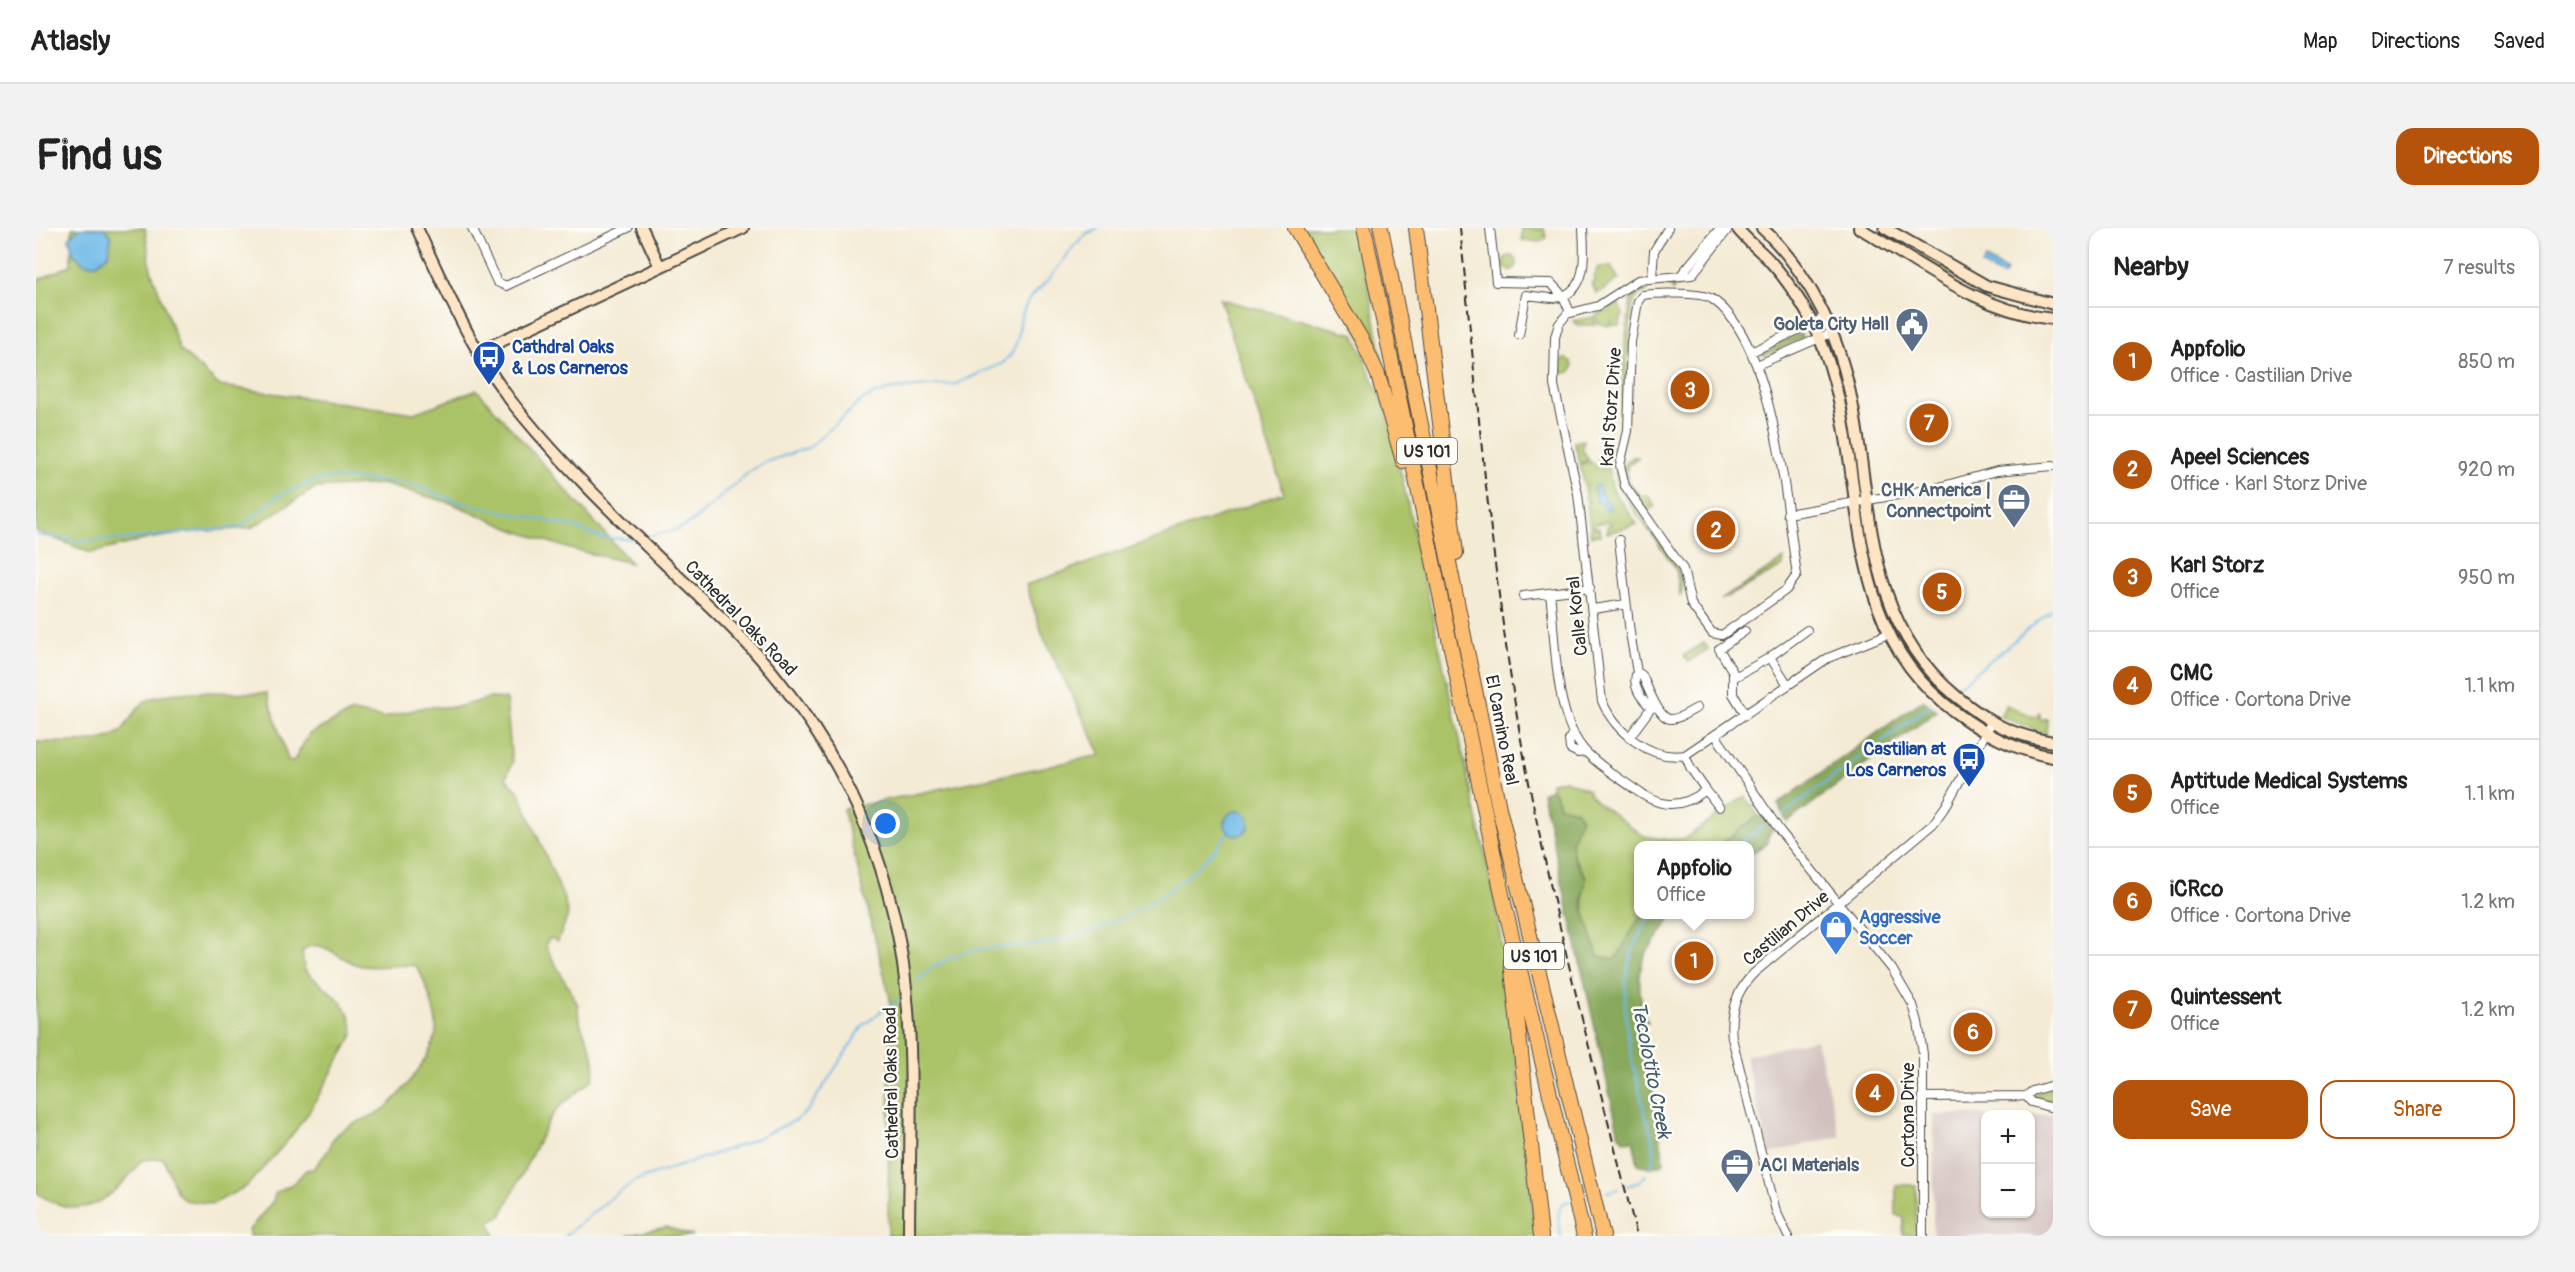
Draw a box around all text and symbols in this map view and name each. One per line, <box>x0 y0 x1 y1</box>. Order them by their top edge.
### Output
text: Atlasly <box>30 24 110 59</box>
text: Map <box>2303 28 2338 55</box>
text: Directions <box>2371 28 2460 55</box>
text: Saved <box>2493 28 2545 55</box>
button: Directions <box>2396 128 2539 185</box>
text: Find us <box>36 130 162 182</box>
text: Nearby <box>2113 251 2189 283</box>
text: 7 results <box>2443 255 2515 280</box>
public building icon: Goleta City Hall <box>1894 306 1930 353</box>
place label: Goleta City Hall <box>1773 313 1889 336</box>
text: Appfolio <box>2170 335 2245 363</box>
place label: Cathdral Oaks & Los Carneros <box>512 336 629 380</box>
bus stop icon: Cathdral Oaks & Los Carneros <box>471 339 507 386</box>
street label: Karl Storz Drive <box>1596 347 1627 467</box>
text: 1 <box>2129 349 2136 374</box>
text: 850 m <box>2458 349 2515 374</box>
text: Office · Castilian Drive <box>2170 363 2352 388</box>
pin: 3 <box>1670 368 1710 412</box>
pin: 7 <box>1910 400 1948 446</box>
road number: US 101 <box>1397 438 1457 464</box>
text: Apeel Sciences <box>2170 443 2309 471</box>
text: 2 <box>2127 457 2138 482</box>
text: 920 m <box>2458 457 2515 482</box>
text: Office · Karl Storz Drive <box>2170 471 2367 496</box>
place label: CHK America | Connectpoint <box>1881 479 1992 523</box>
office icon: CHK America | Connectpoint <box>1996 482 2032 529</box>
pin: 2 <box>1696 508 1736 552</box>
text: Karl Storz <box>2170 551 2264 579</box>
street label: Cathedral Oaks Road <box>680 556 802 681</box>
text: 3 <box>2127 565 2138 590</box>
text: 950 m <box>2458 565 2515 590</box>
pin: 5 <box>1922 570 1962 614</box>
street label: Calle Koral <box>1562 575 1593 657</box>
text: Office <box>2170 579 2219 604</box>
text: CMC <box>2170 659 2213 687</box>
street label: El Camino Real <box>1480 673 1523 787</box>
text: 4 <box>2127 673 2138 698</box>
text: 1.1 km <box>2465 673 2515 698</box>
text: Office · Cortona Drive <box>2170 687 2351 712</box>
place label: Castilian at Los Carneros <box>1845 738 1947 782</box>
bus stop icon: Castilian at Los Carneros <box>1951 741 1987 788</box>
text: Aptitude Medical Systems <box>2170 767 2407 795</box>
text: 5 <box>2127 781 2138 806</box>
text: 1.1 km <box>2465 781 2515 806</box>
text: Office <box>2170 795 2219 820</box>
your location <box>871 809 900 838</box>
popup <box>1634 841 1754 919</box>
text: Appfolio <box>1656 854 1732 882</box>
text: iCRco <box>2170 875 2223 903</box>
text: Office <box>1656 882 1706 907</box>
street label: Castilian Drive <box>1738 885 1834 971</box>
text: 6 <box>2127 889 2138 914</box>
text: 1.2 km <box>2461 889 2515 914</box>
text: Office · Cortona Drive <box>2170 903 2351 928</box>
place label: Aggressive Soccer <box>1859 906 1942 950</box>
shop icon: Aggressive Soccer <box>1818 909 1854 956</box>
pin: 1 <box>1674 938 1714 984</box>
road number: US 101 <box>1504 943 1564 969</box>
text: Quintessent <box>2170 983 2281 1011</box>
text: 7 <box>2127 997 2138 1022</box>
text: 1.2 km <box>2461 997 2515 1022</box>
water label: Tecolotito Creek <box>1626 1000 1677 1142</box>
street label: Cathedral Oaks Road <box>879 1007 904 1159</box>
pin: 6 <box>1954 1010 1992 1054</box>
text: Office <box>2170 1011 2219 1036</box>
street label: Cortona Drive <box>1897 1062 1920 1167</box>
pin: 4 <box>1856 1070 1894 1116</box>
button: Save <box>2113 1080 2308 1139</box>
button: Share <box>2320 1080 2515 1139</box>
map controls <box>1981 1110 2035 1218</box>
button: + <box>1981 1110 2035 1164</box>
office icon: ACI Materials <box>1719 1147 1755 1194</box>
place label: ACI Materials <box>1760 1154 1860 1177</box>
button: − <box>1981 1164 2035 1218</box>

